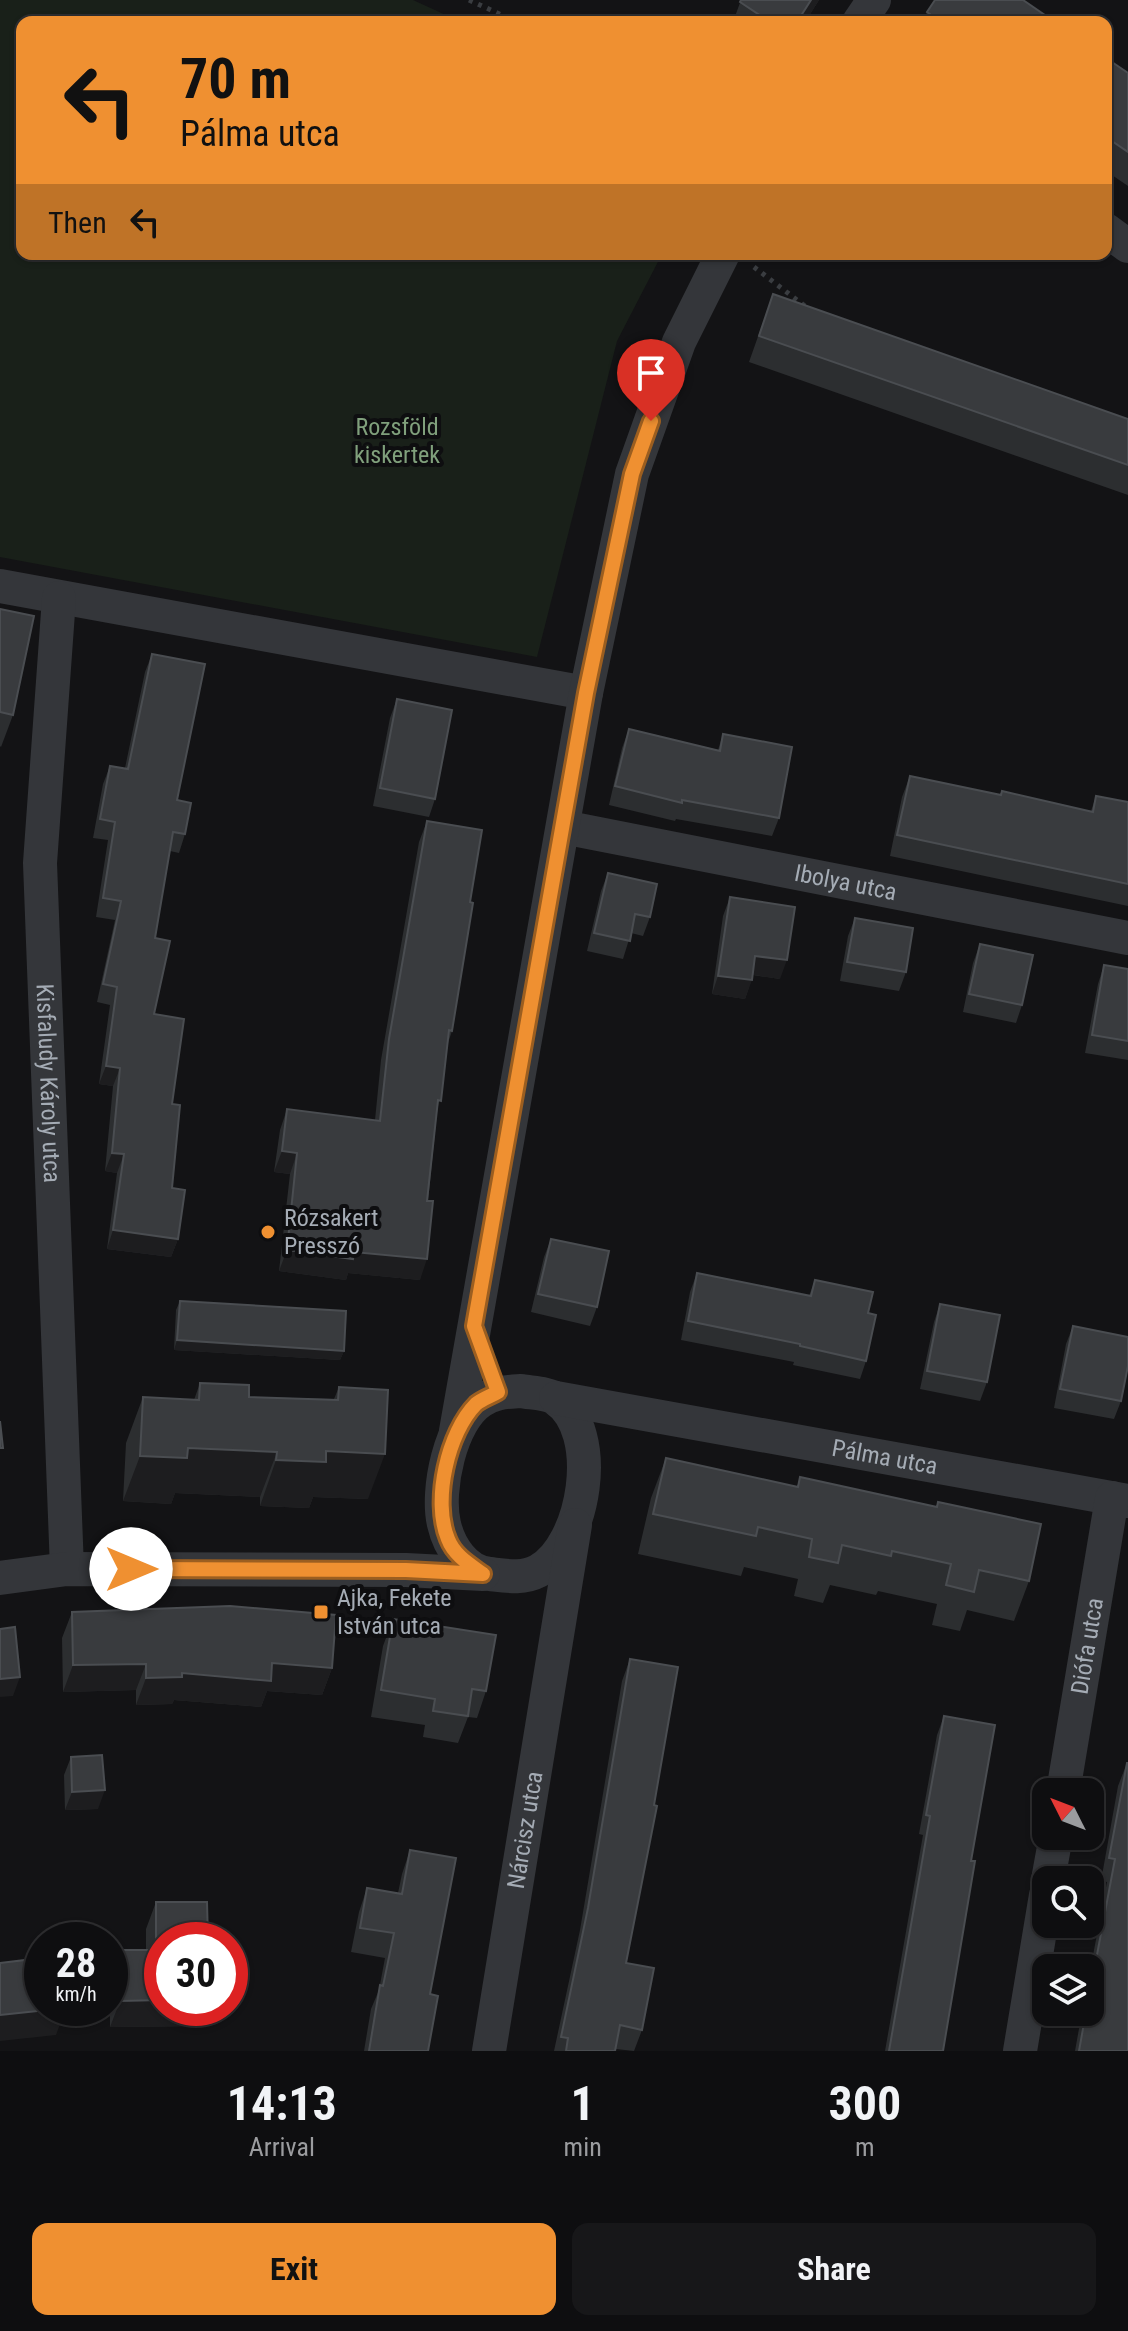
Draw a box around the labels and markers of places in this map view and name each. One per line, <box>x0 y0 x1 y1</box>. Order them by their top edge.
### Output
pin <box>617 339 685 421</box>
place label: Rózsakert Presszó <box>284 1204 378 1260</box>
marker: Rózsakert Presszó <box>259 1223 277 1241</box>
place label: Ajka, Fekete István utca <box>337 1584 452 1640</box>
marker: Ajka, Fekete István utca <box>312 1603 330 1621</box>

